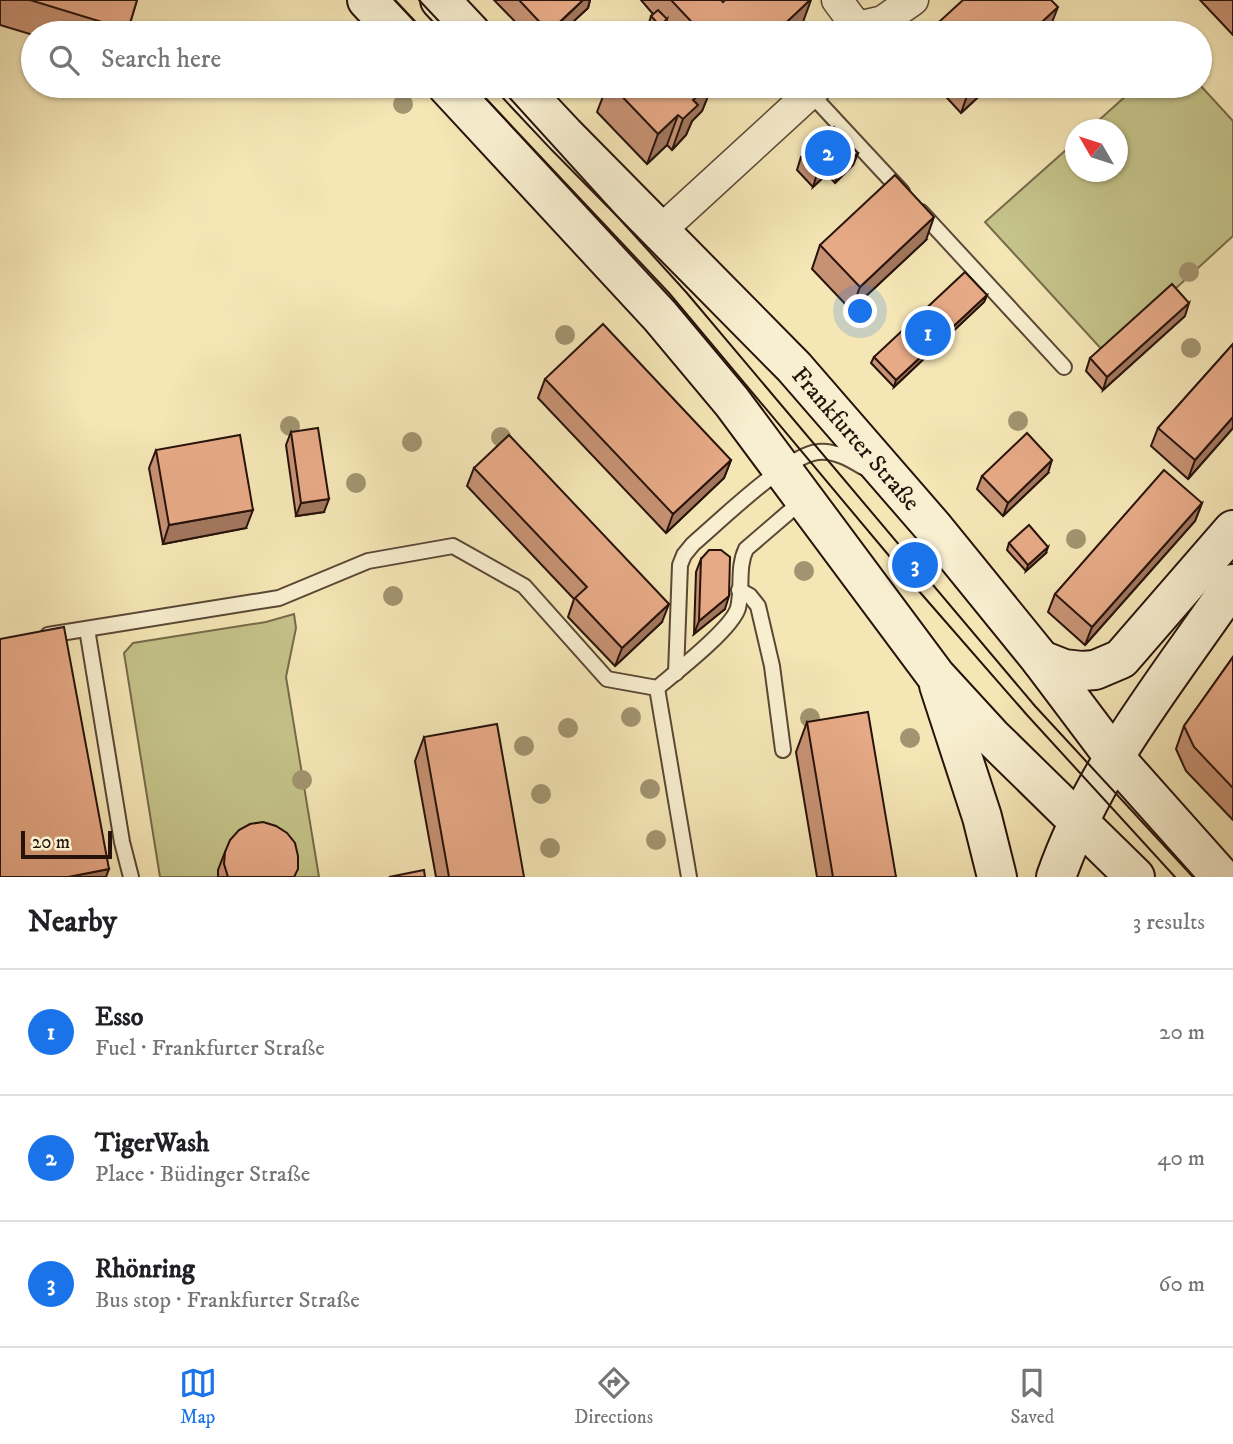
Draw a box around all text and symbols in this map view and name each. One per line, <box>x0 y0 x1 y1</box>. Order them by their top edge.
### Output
search box <box>21 21 1212 98</box>
icon: search <box>45 41 83 79</box>
text: Search here <box>101 43 221 76</box>
north arrow <box>1065 119 1128 182</box>
pin: 2 <box>805 127 851 179</box>
your location <box>843 294 877 328</box>
pin: 1 <box>905 307 951 359</box>
street label: Frankfurter Straße <box>785 361 926 517</box>
pin: 3 <box>892 539 938 591</box>
scale bar <box>21 828 112 860</box>
text: 20 m <box>32 831 70 854</box>
text: Nearby <box>28 904 117 941</box>
text: 3 results <box>1133 908 1205 937</box>
text: Esso <box>95 1001 143 1034</box>
text: 1 <box>47 1018 55 1047</box>
text: 20 m <box>1159 1018 1205 1047</box>
text: Fuel · Frankfurter Straße <box>95 1034 325 1063</box>
text: TigerWash <box>95 1127 209 1160</box>
text: 2 <box>45 1144 57 1173</box>
text: 40 m <box>1157 1144 1205 1173</box>
text: Place · Büdinger Straße <box>95 1160 310 1189</box>
text: Rhönring <box>95 1253 195 1286</box>
text: 3 <box>47 1270 55 1299</box>
text: 60 m <box>1158 1270 1205 1299</box>
text: Bus stop · Frankfurter Straße <box>95 1286 360 1315</box>
tab: Map <box>179 1364 217 1429</box>
tab: Directions <box>574 1364 653 1429</box>
tab: Saved <box>1011 1364 1054 1429</box>

